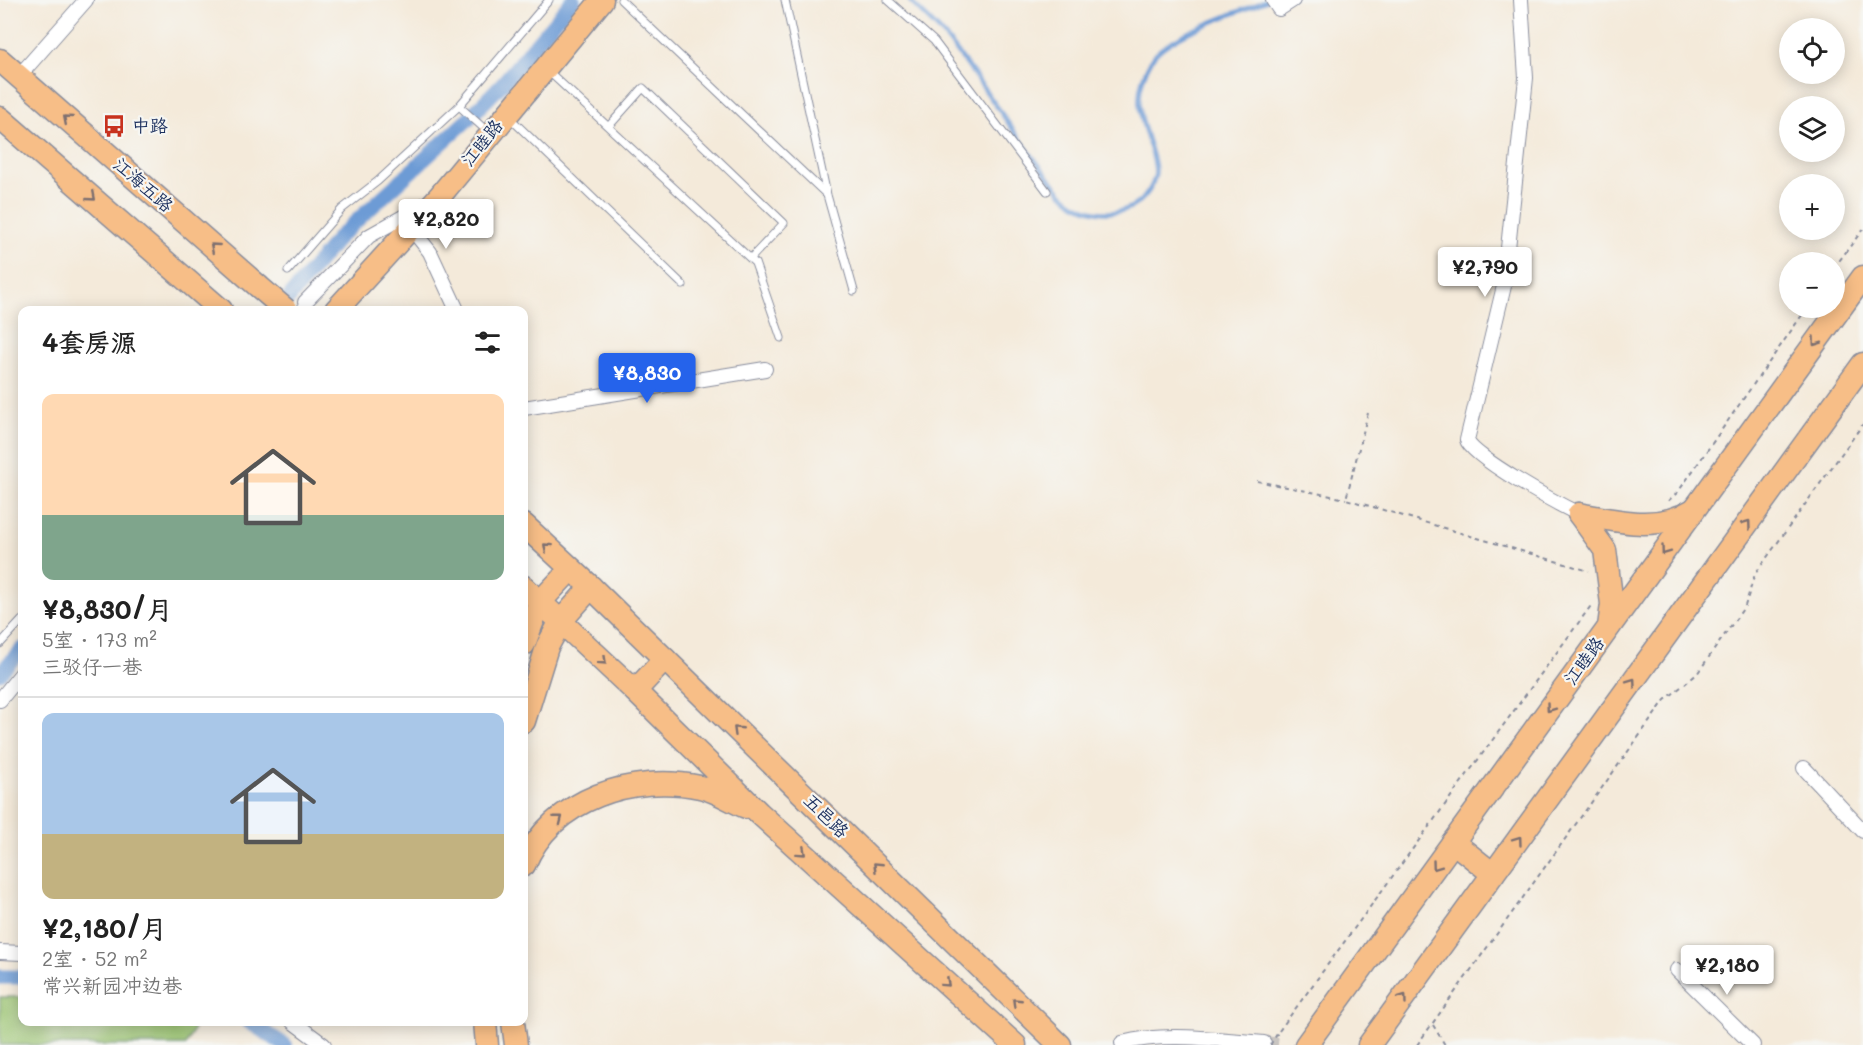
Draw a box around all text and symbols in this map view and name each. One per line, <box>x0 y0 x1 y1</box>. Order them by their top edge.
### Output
map controls <box>1779 18 1845 318</box>
button: locate <box>1779 18 1845 84</box>
button: layers <box>1779 96 1845 162</box>
bus stop icon: 中路 <box>101 113 127 139</box>
place label: 中路 <box>132 113 168 137</box>
street label: 江睦路 <box>455 114 508 171</box>
one-way arrow <box>64 115 74 126</box>
street label: 江海五路 <box>109 152 179 217</box>
button: + <box>1779 174 1845 240</box>
one-way arrow <box>85 190 96 201</box>
pin: ¥2,820 <box>397 199 495 250</box>
text: ¥2,820 <box>413 205 479 231</box>
one-way arrow <box>210 243 221 254</box>
pin: ¥2,790 <box>1436 247 1534 298</box>
button: − <box>1779 252 1845 318</box>
text: ¥2,790 <box>1452 253 1518 279</box>
text: 4套房源 <box>42 325 136 359</box>
icon: filters <box>471 326 504 359</box>
one-way arrow <box>1812 335 1823 346</box>
pin: ¥8,830 <box>598 353 696 404</box>
text: ¥8,830 <box>613 359 681 385</box>
icon: home <box>219 433 327 541</box>
one-way arrow <box>1740 520 1751 531</box>
one-way arrow <box>544 543 554 554</box>
one-way arrow <box>1661 544 1672 555</box>
text: ¥8,830/月 <box>42 592 173 626</box>
text: 5室 · 173 m² <box>42 626 157 652</box>
street label: 江睦路 <box>1558 632 1609 689</box>
text: 三驳仔一巷 <box>42 653 142 679</box>
one-way arrow <box>597 654 607 665</box>
one-way arrow <box>1625 678 1636 689</box>
one-way arrow <box>1546 702 1557 713</box>
one-way arrow <box>734 726 744 737</box>
icon: home <box>219 752 327 860</box>
street label: 五邑路 <box>799 788 854 843</box>
one-way arrow <box>552 816 563 827</box>
one-way arrow <box>1511 835 1522 846</box>
one-way arrow <box>795 845 806 856</box>
one-way arrow <box>1432 860 1443 871</box>
one-way arrow <box>873 862 883 873</box>
text: ¥2,180/月 <box>42 911 167 945</box>
text: 2室 · 52 m² <box>42 945 147 971</box>
pin: ¥2,180 <box>1678 945 1776 996</box>
text: ¥2,180 <box>1695 951 1759 977</box>
text: 常兴新园冲边巷 <box>42 972 182 998</box>
one-way arrow <box>940 976 950 987</box>
one-way arrow <box>1396 993 1407 1004</box>
one-way arrow <box>1013 999 1024 1010</box>

